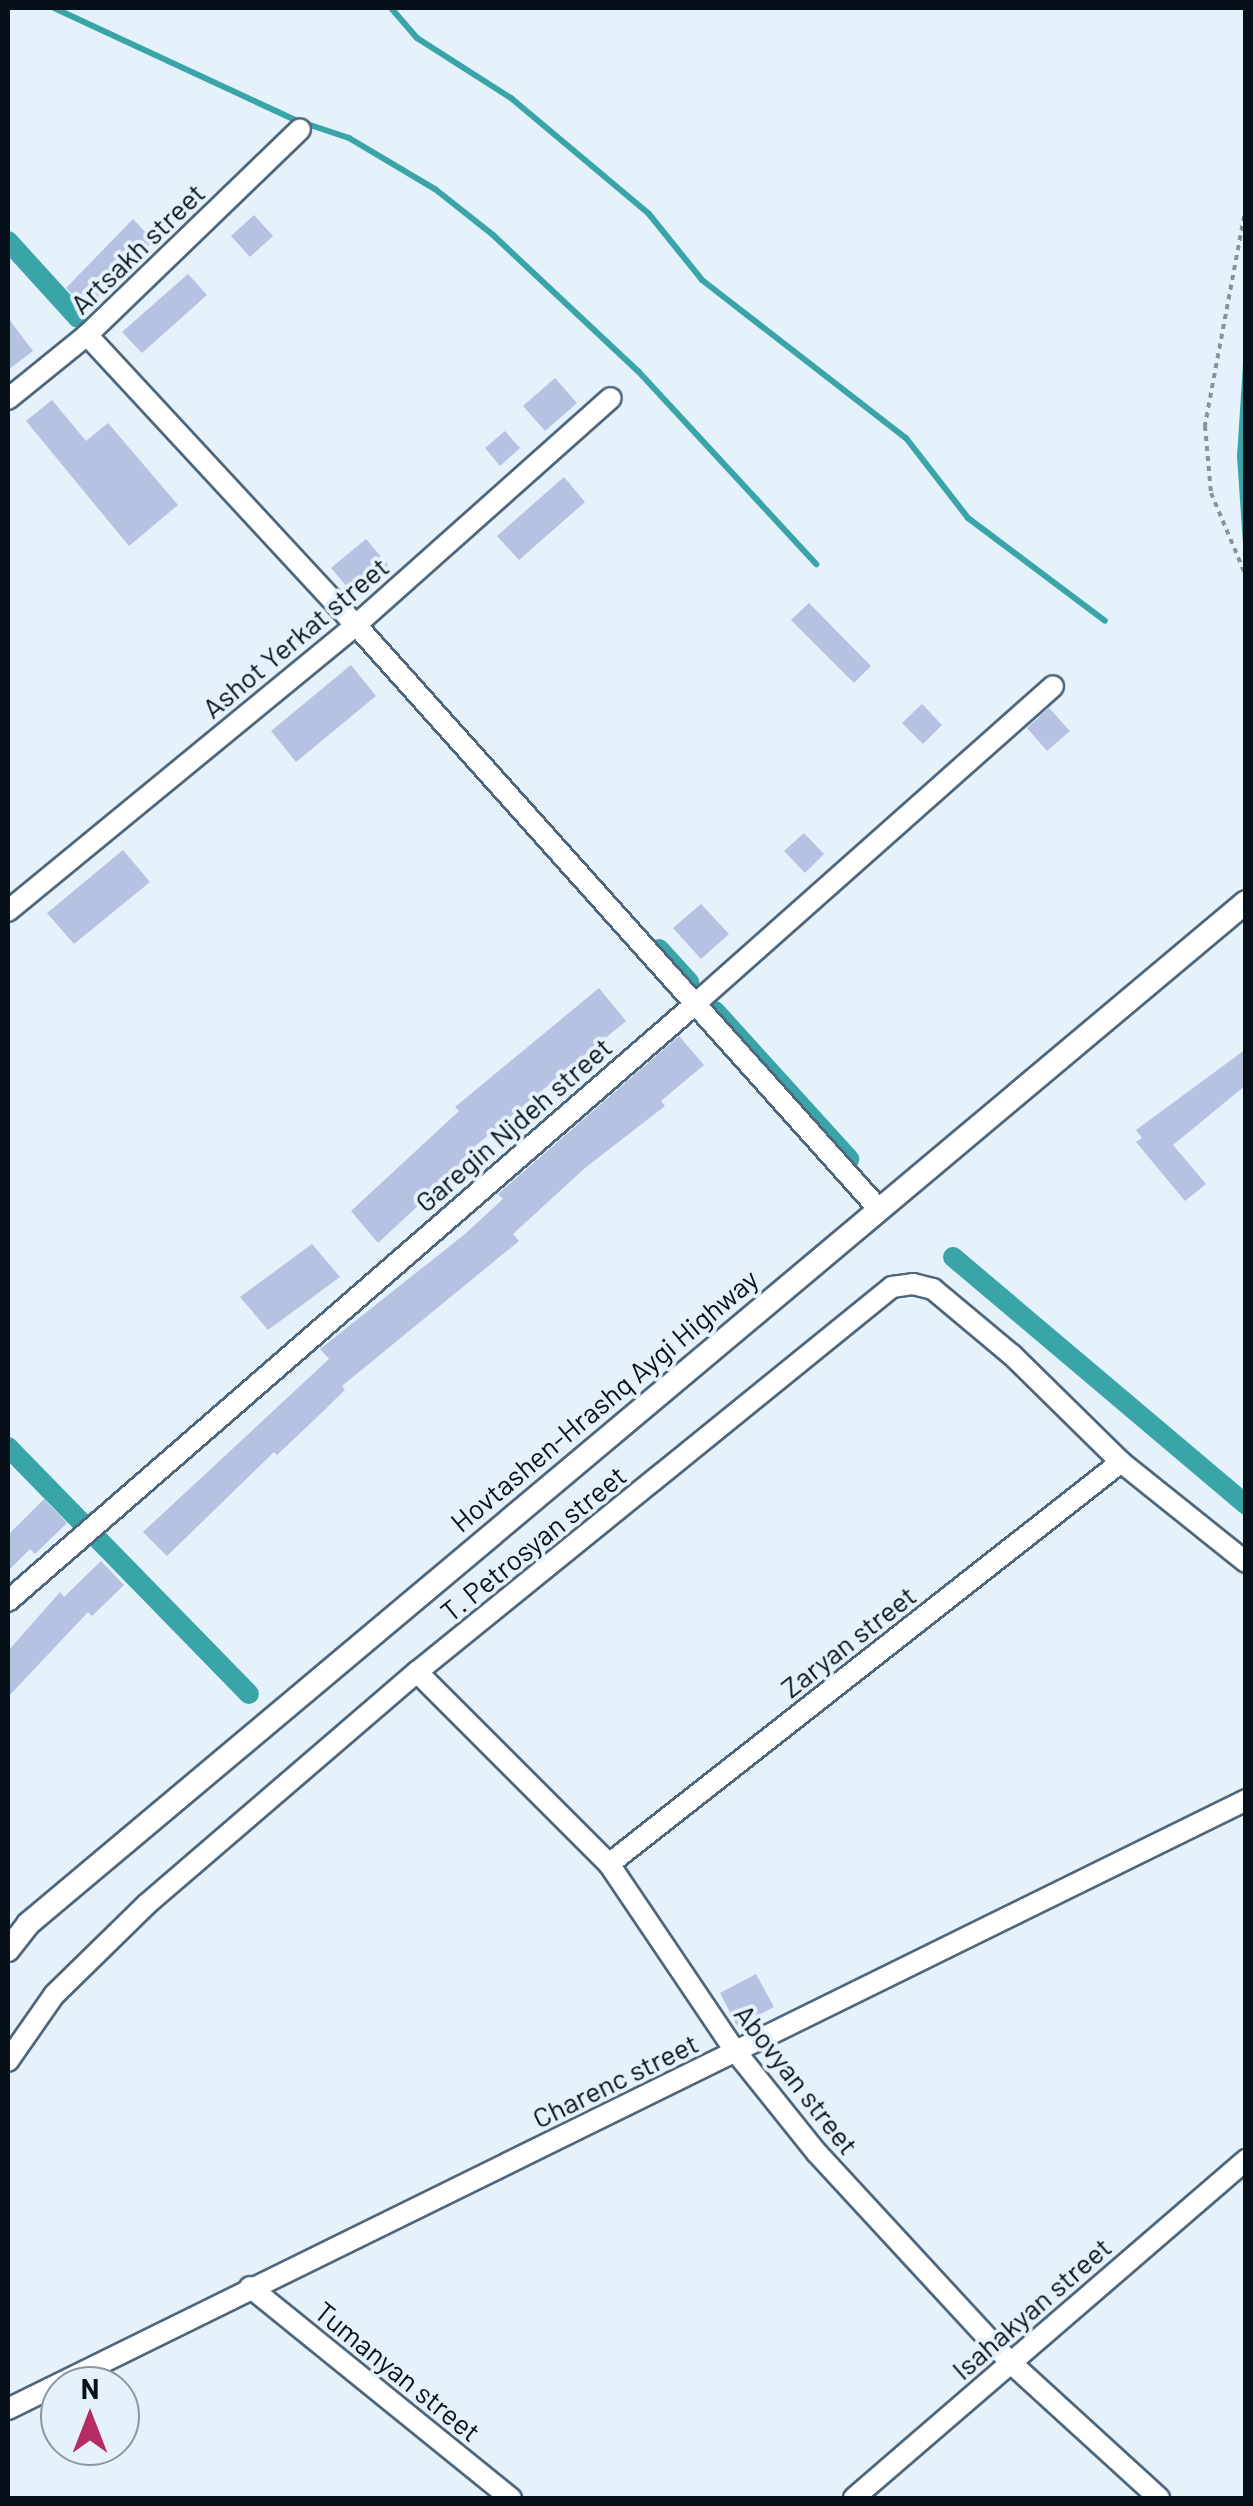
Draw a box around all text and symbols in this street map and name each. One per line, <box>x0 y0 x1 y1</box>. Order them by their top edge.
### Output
street label: Artsakh street <box>63 176 211 320</box>
street label: Ashot Yerkat street <box>195 549 395 725</box>
street label: Garegin Njdeh street <box>408 1030 618 1218</box>
street label: Hovtashen-Hrashq Aygi Highway <box>444 1262 764 1538</box>
street label: T. Petrosyan street <box>434 1458 632 1628</box>
street label: Zaryan street <box>774 1578 922 1704</box>
street label: Abovyan street <box>728 1997 866 2161</box>
street label: Charenc street <box>527 2025 703 2135</box>
street label: Isahakyan street <box>945 2230 1117 2386</box>
street label: Tumanyan street <box>308 2294 488 2448</box>
north arrow <box>40 2366 140 2466</box>
text: N <box>81 2371 99 2405</box>

